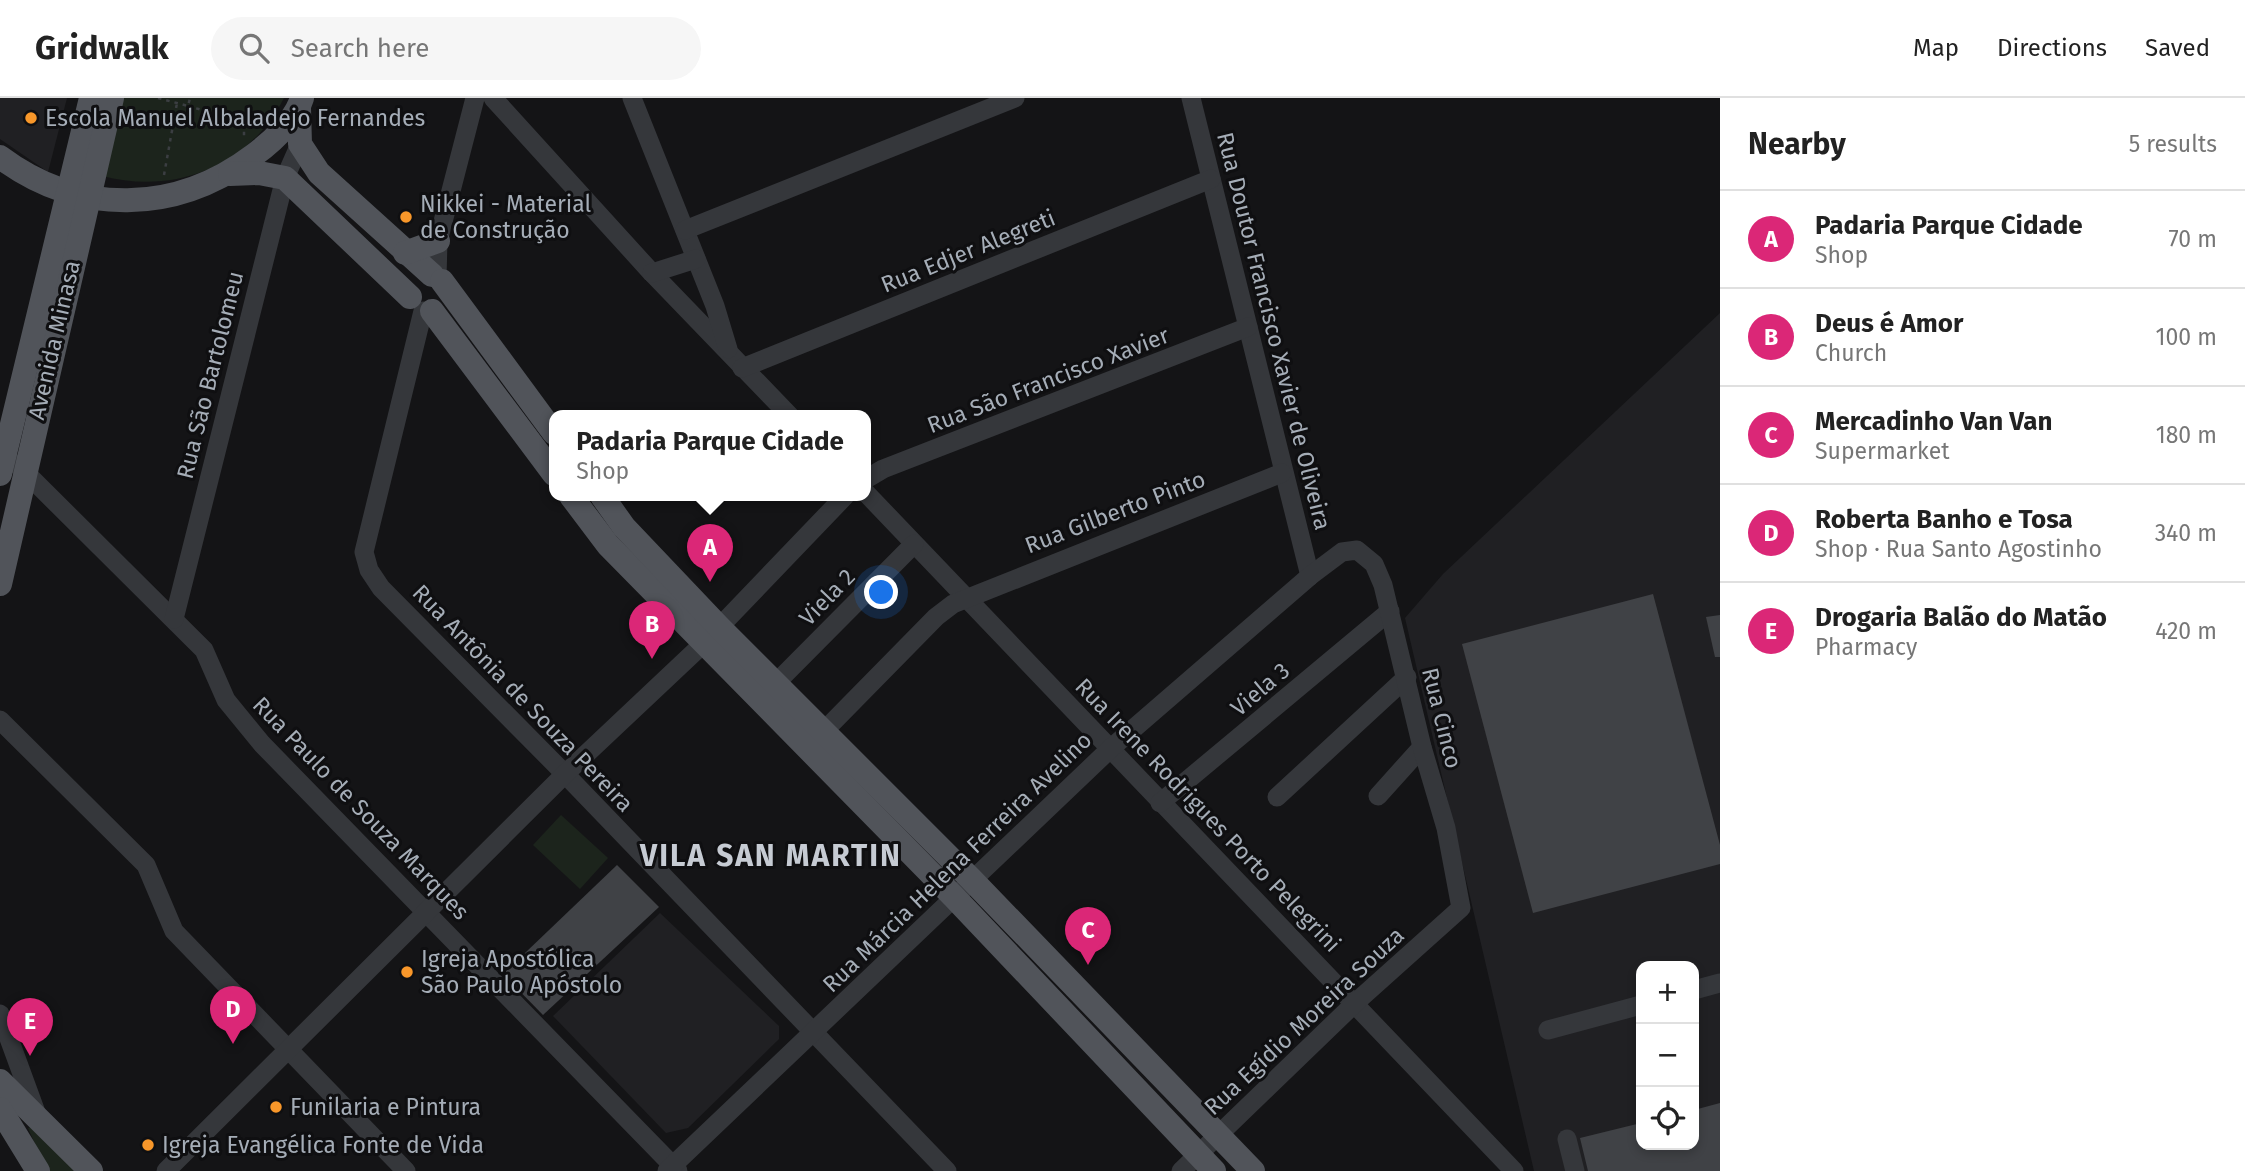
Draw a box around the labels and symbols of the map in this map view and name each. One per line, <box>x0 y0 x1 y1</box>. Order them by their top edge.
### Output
place label: Escola Manuel Albaladejo Fernandes <box>45 104 425 132</box>
marker: Escola Manuel Albaladejo Fernandes <box>23 110 39 126</box>
street label: Rua Doutor Francisco Xavier de Oliveira <box>1211 129 1337 533</box>
place label: Nikkei - Material de Construção <box>420 190 592 244</box>
street label: Rua Edjer Alegreti <box>877 203 1059 299</box>
marker: Nikkei - Material de Construção <box>398 209 414 225</box>
street label: Avenida Minasa <box>22 258 86 422</box>
street label: Rua São Bartolomeu <box>171 268 249 482</box>
street label: Rua São Francisco Xavier <box>923 321 1173 439</box>
street label: Rua Gilberto Pinto <box>1021 465 1209 559</box>
pin: A <box>687 524 733 582</box>
street label: Viela 2 <box>793 563 861 631</box>
your location <box>864 575 898 609</box>
street label: Rua Antônia de Souza Pereira <box>407 578 639 818</box>
pin: B <box>629 601 675 659</box>
street label: Viela 3 <box>1225 656 1295 722</box>
street label: Rua Cinco <box>1416 665 1468 771</box>
street label: Rua Irene Rodrigues Porto Pelegrini <box>1069 672 1347 958</box>
street label: Rua Paulo de Souza Marques <box>247 691 475 925</box>
street label: Rua Márcia Helena Ferreira Avelino <box>817 726 1097 998</box>
district label: VILA SAN MARTIN <box>639 838 902 874</box>
pin: C <box>1065 907 1111 965</box>
street label: Rua Egídio Moreira Souza <box>1198 921 1410 1121</box>
place label: Igreja Apostólica São Paulo Apóstolo <box>421 945 622 999</box>
marker: Igreja Apostólica São Paulo Apóstolo <box>399 964 415 980</box>
pin: D <box>210 986 256 1044</box>
pin: E <box>7 998 53 1056</box>
place label: Funilaria e Pintura <box>290 1093 481 1121</box>
marker: Funilaria e Pintura <box>268 1099 284 1115</box>
place label: Igreja Evangélica Fonte de Vida <box>162 1131 484 1159</box>
marker: Igreja Evangélica Fonte de Vida <box>140 1137 156 1153</box>

